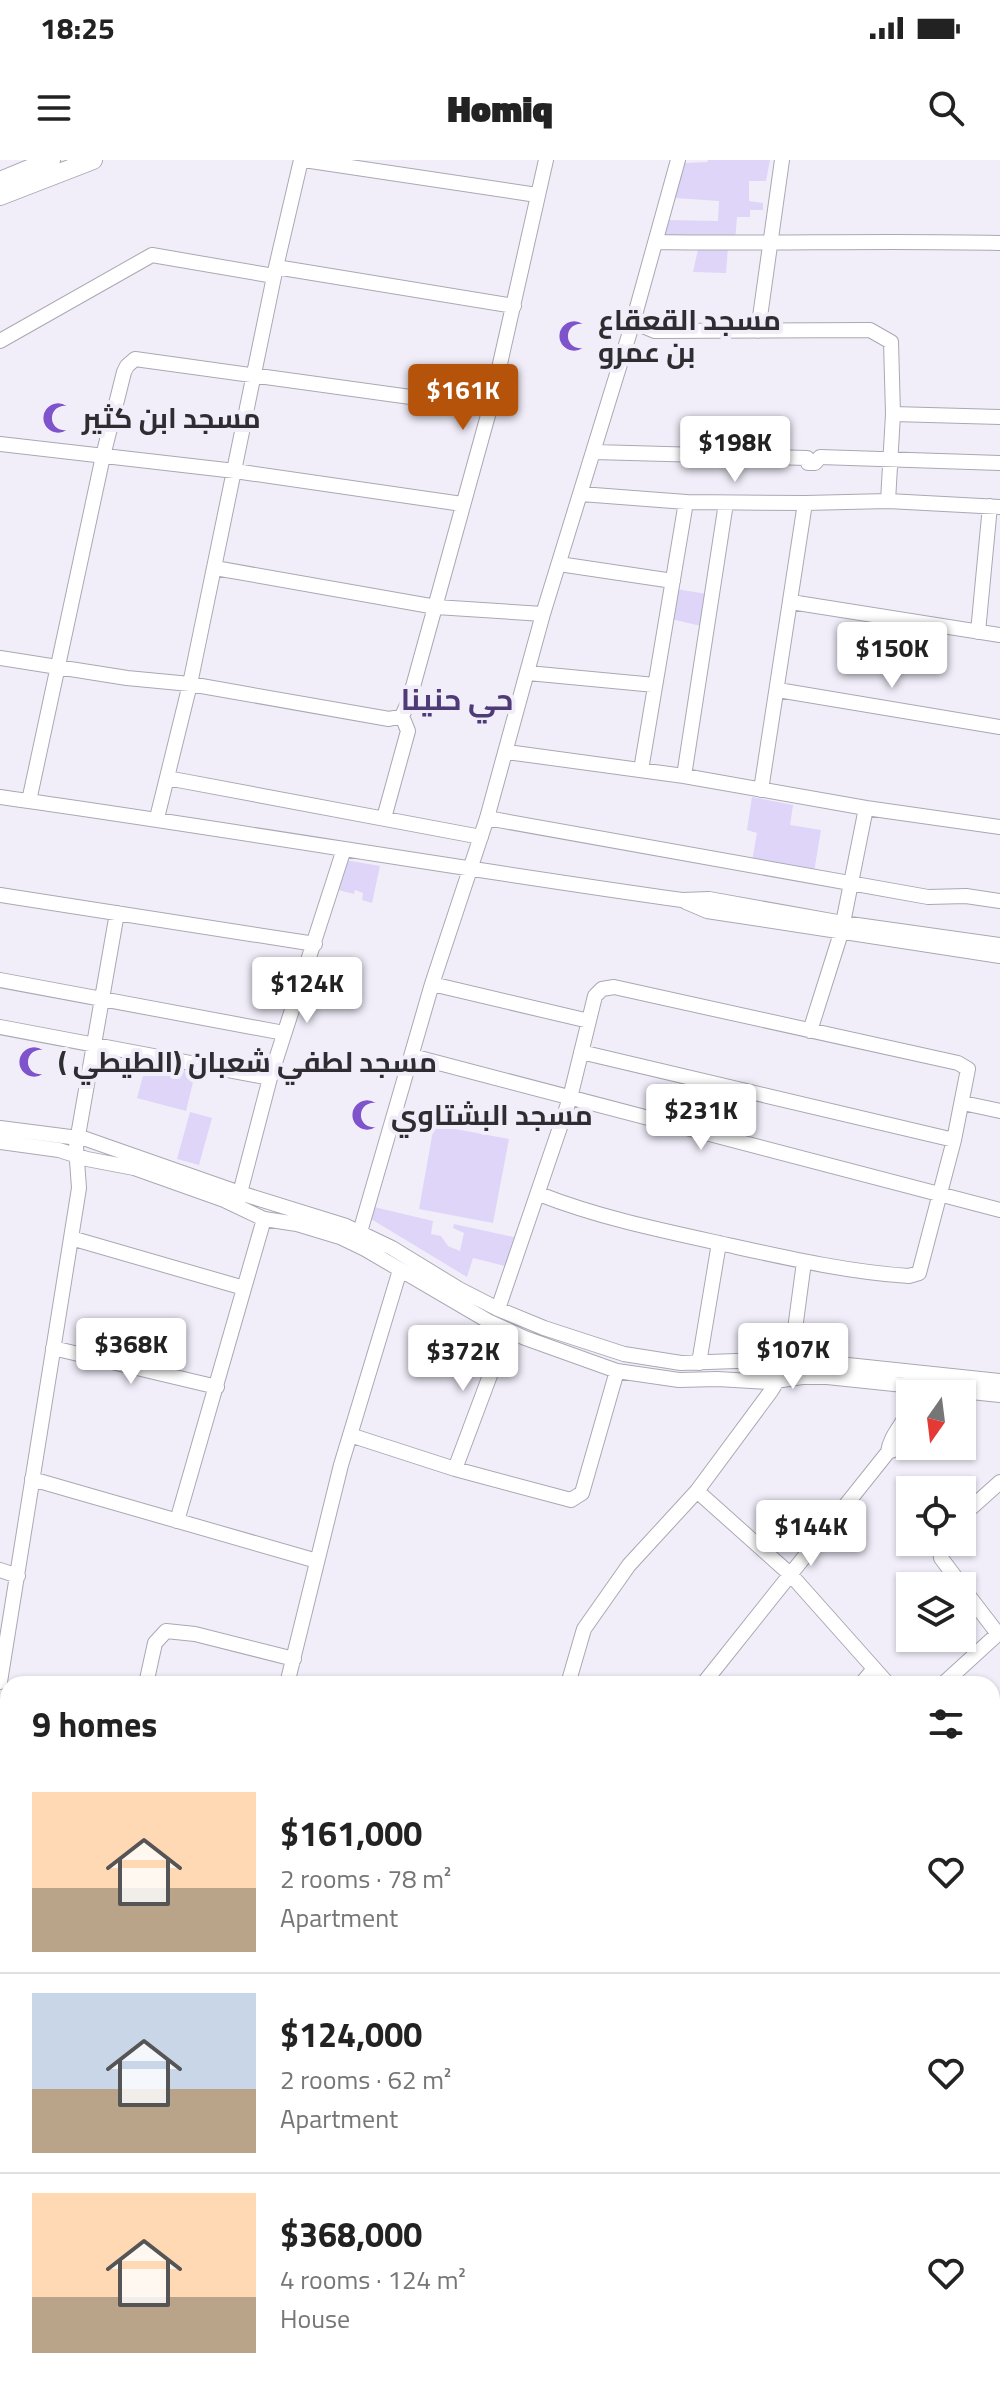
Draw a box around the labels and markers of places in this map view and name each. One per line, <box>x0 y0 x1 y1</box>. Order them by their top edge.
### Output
place label: مسجد القعقاع بن عمرو <box>598 298 781 373</box>
mosque icon: مسجد القعقاع بن عمرو <box>557 319 591 353</box>
pin: $161K <box>407 364 519 432</box>
place label: مسجد ابن كثير <box>81 396 261 439</box>
mosque icon: مسجد ابن كثير <box>41 401 75 435</box>
pin: $198K <box>679 416 791 484</box>
pin: $150K <box>836 622 948 690</box>
pin: $124K <box>251 957 363 1025</box>
place label: مسجد لطفي شعبان (الطيطي ) <box>58 1040 437 1085</box>
mosque icon: مسجد لطفي شعبان (الطيطي ) <box>17 1045 51 1079</box>
pin: $231K <box>645 1084 757 1152</box>
place label: مسجد البشتاوي <box>391 1093 593 1138</box>
mosque icon: مسجد البشتاوي <box>350 1098 384 1132</box>
pin: $368K <box>75 1318 187 1386</box>
pin: $107K <box>737 1323 849 1391</box>
pin: $372K <box>407 1325 519 1393</box>
pin: $144K <box>755 1500 867 1568</box>

